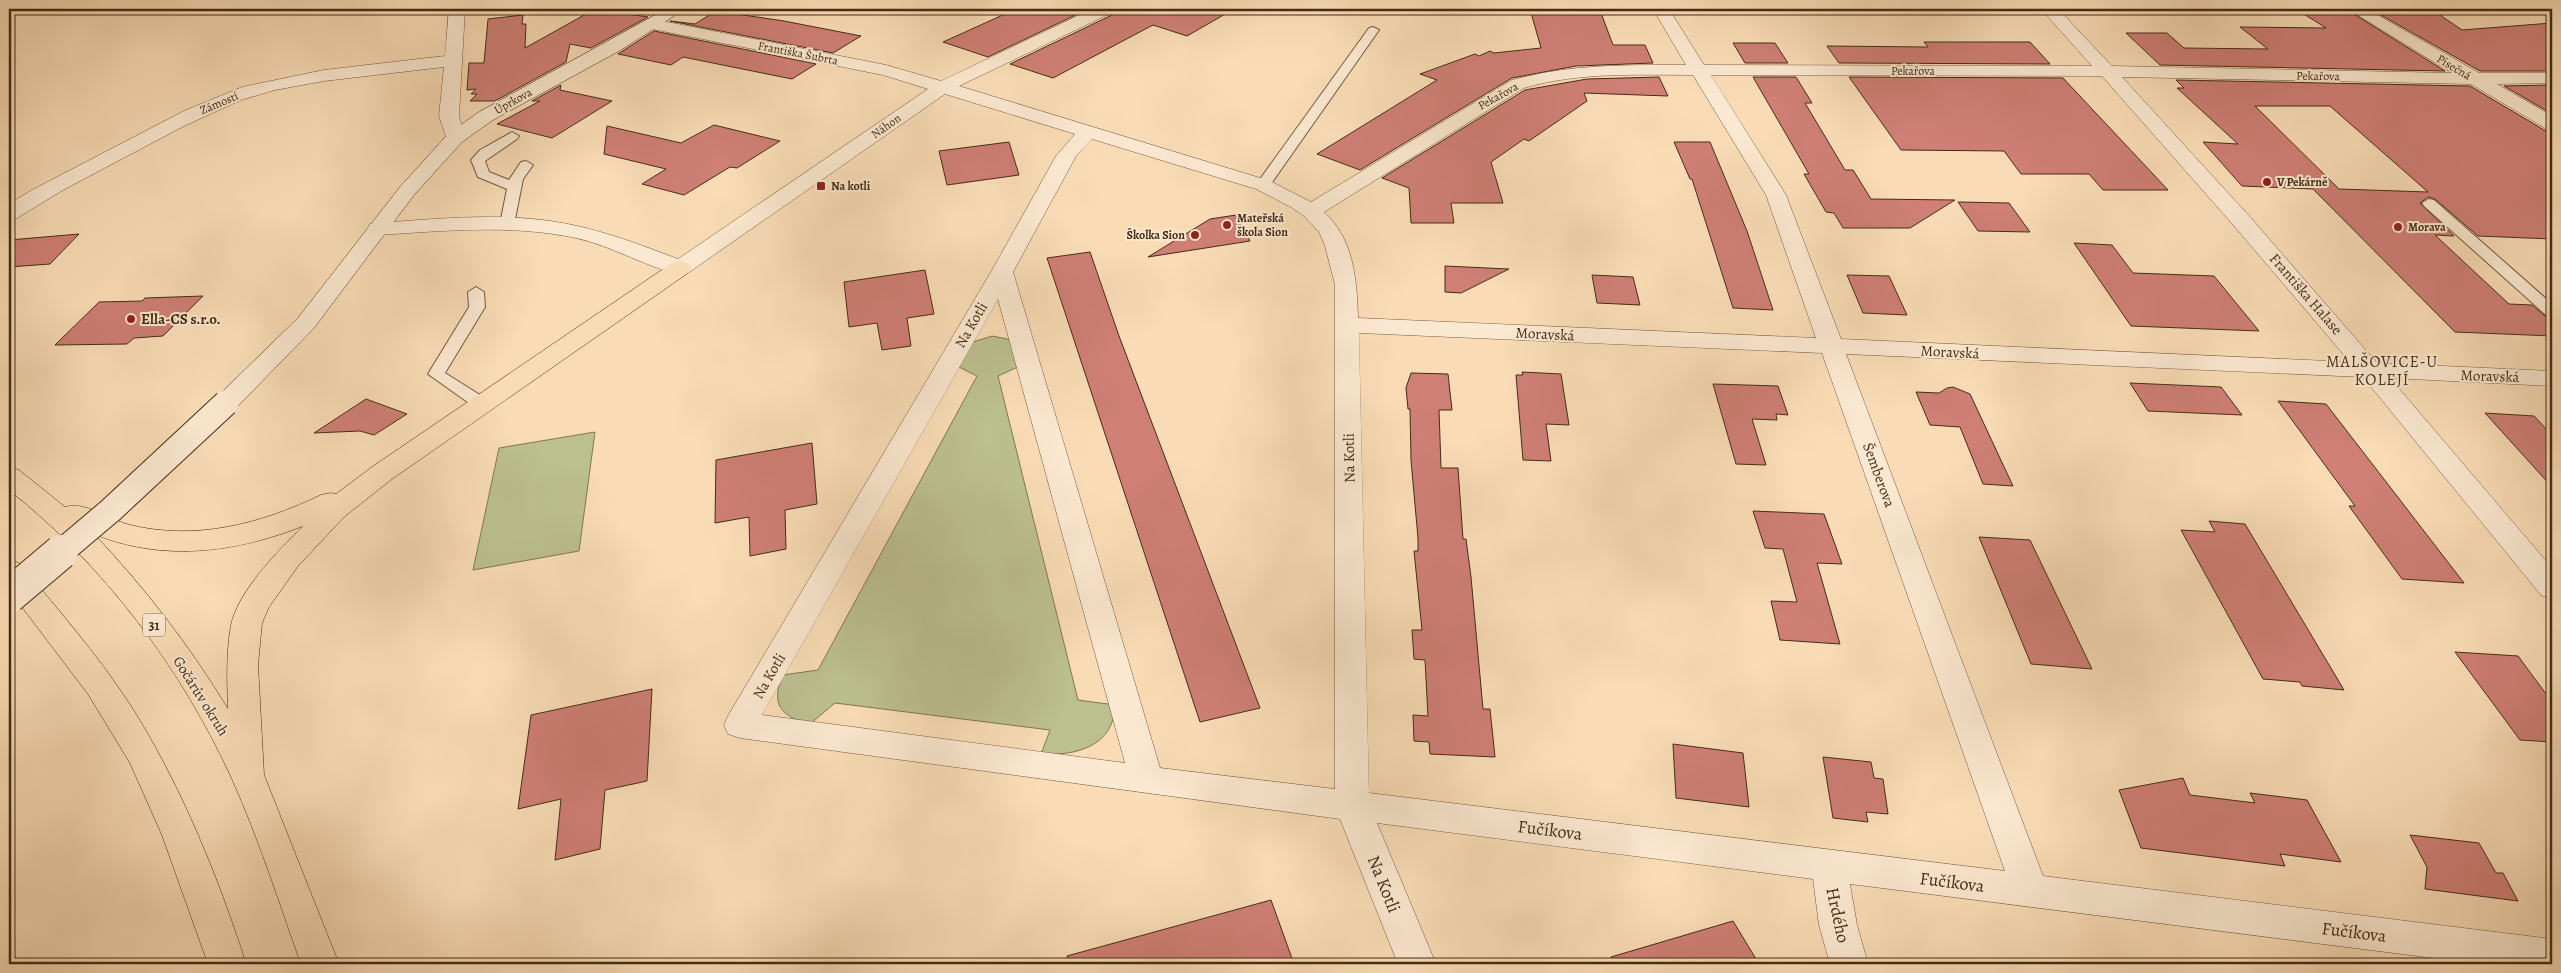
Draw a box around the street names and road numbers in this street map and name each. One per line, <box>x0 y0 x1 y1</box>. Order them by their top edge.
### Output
street label: Františka Šubrta <box>756 37 840 69</box>
street label: Písečná <box>2434 51 2474 84</box>
street label: Pekařova <box>1891 63 1935 79</box>
street label: Pekařova <box>2296 68 2340 84</box>
street label: Pekařova <box>1475 78 1521 114</box>
street label: Úprkova <box>491 84 535 118</box>
street label: Zámostí <box>197 88 241 118</box>
street label: Náhon <box>868 110 904 142</box>
street label: Františka Halase <box>2265 249 2347 339</box>
street label: Na Kotli <box>950 298 992 352</box>
street label: Moravská <box>1515 322 1575 346</box>
street label: Moravská <box>1920 340 1980 364</box>
street label: Moravská <box>2460 365 2520 387</box>
street label: Na Kotli <box>1339 433 1359 483</box>
street label: Šemberova <box>1858 440 1900 510</box>
road number: 31 <box>143 614 165 636</box>
street label: Na Kotli <box>748 649 790 703</box>
street label: Gočárův okruh <box>168 652 234 740</box>
street label: Fučíkova <box>1516 814 1584 846</box>
street label: Na Kotli <box>1362 852 1406 916</box>
street label: Fučíkova <box>1918 866 1986 898</box>
street label: Hrdého <box>1820 885 1856 945</box>
street label: Fučíkova <box>2320 916 2388 948</box>

